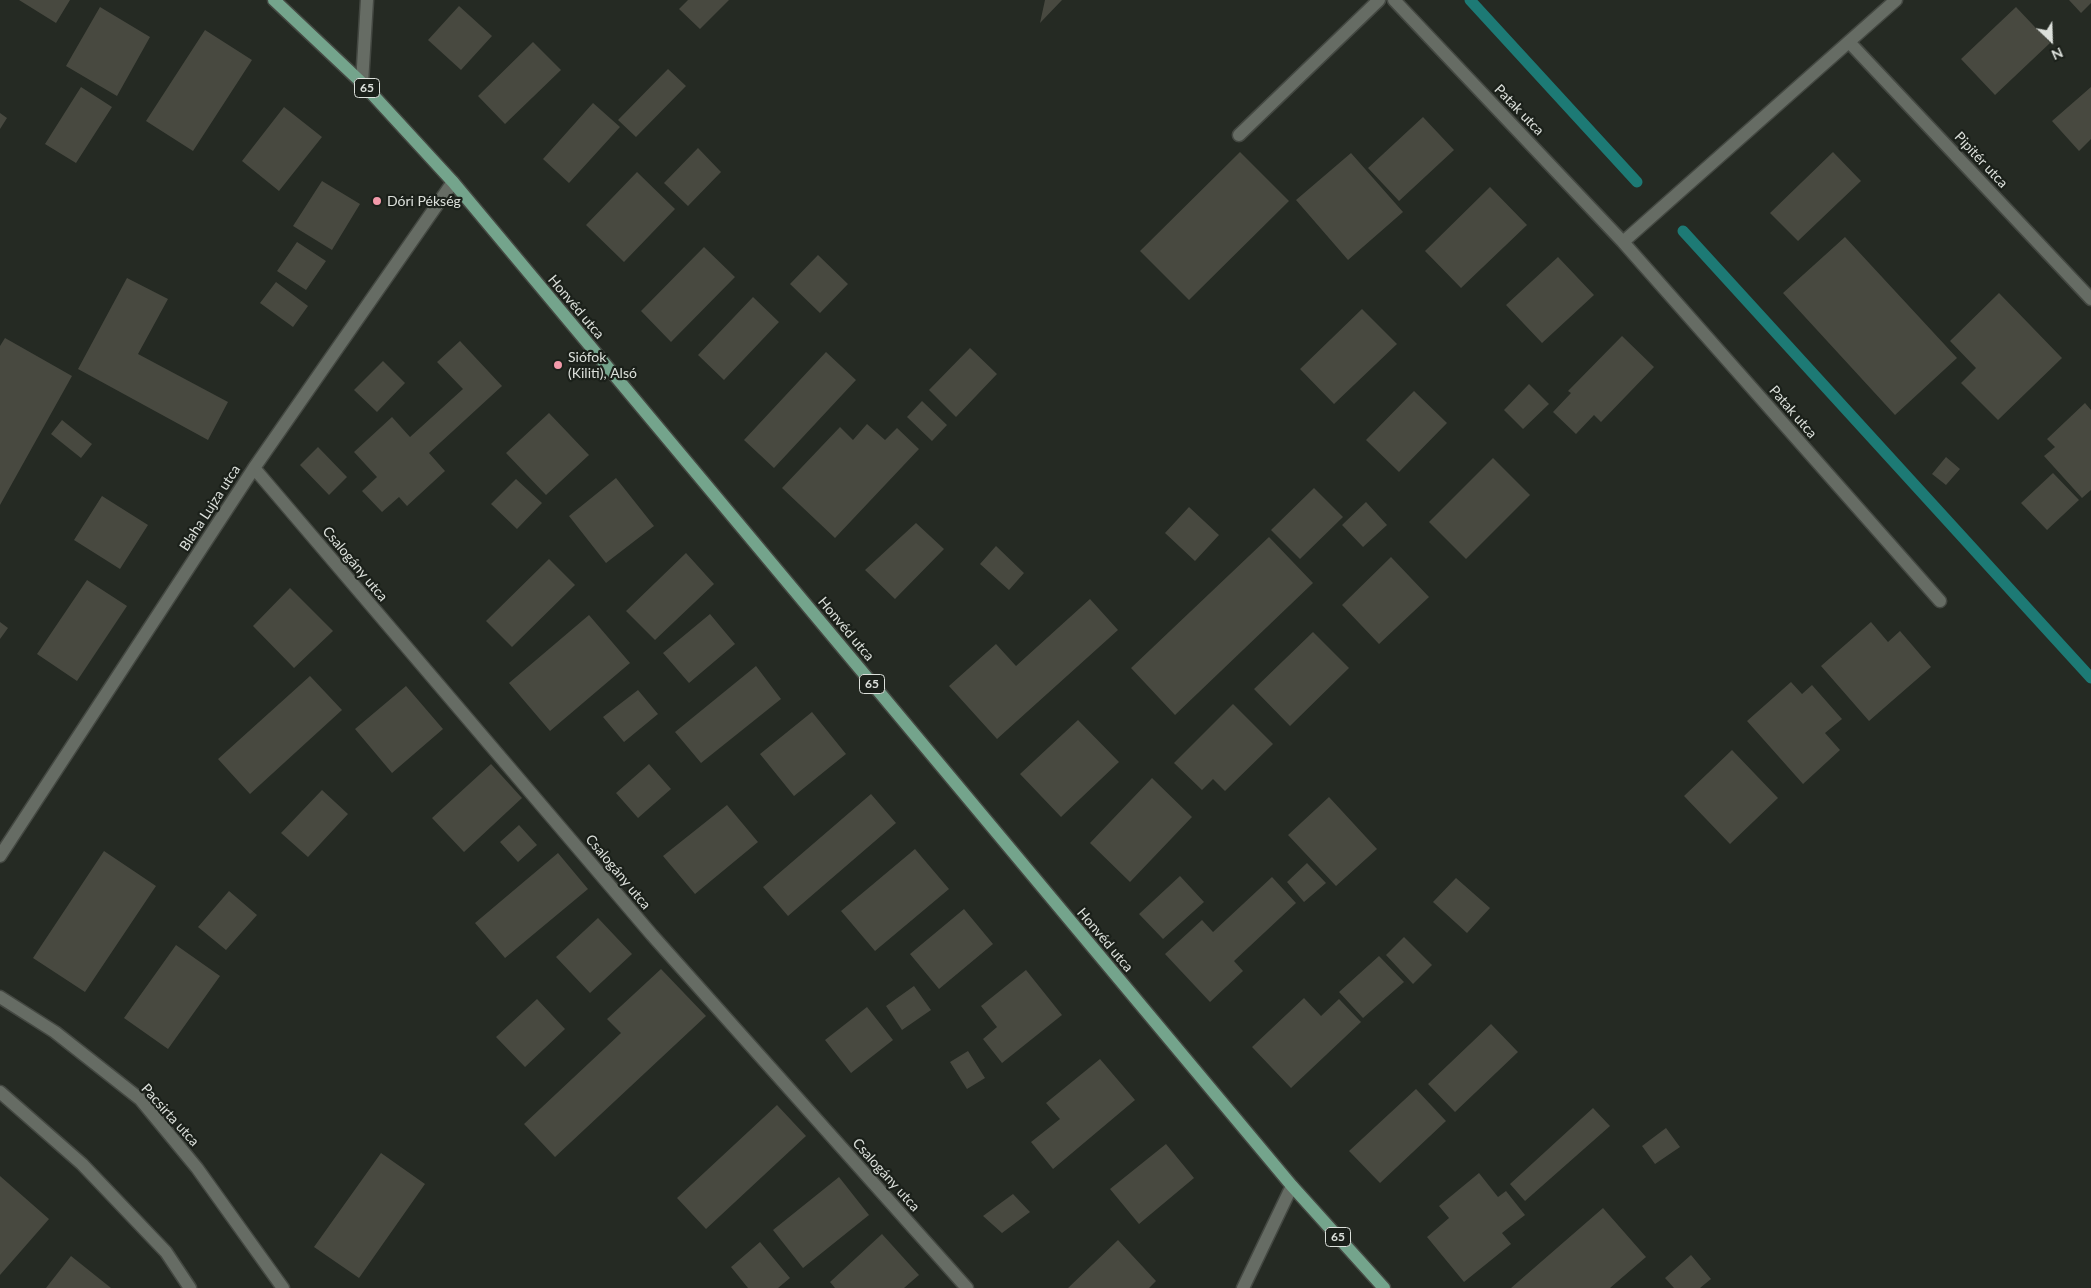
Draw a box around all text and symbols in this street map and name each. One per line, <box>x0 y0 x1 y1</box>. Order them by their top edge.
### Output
north arrow <box>2026 15 2076 65</box>
text: N <box>2049 44 2066 64</box>
road number: 65 <box>354 78 380 98</box>
street label: Patak utca <box>1491 81 1547 139</box>
street label: Pipitér utca <box>1951 129 2011 191</box>
place label: Dóri Pékség <box>387 193 461 209</box>
marker: Dóri Pékség <box>371 195 383 207</box>
street label: Honvéd utca <box>544 272 608 342</box>
place label: Siófok (Kiliti), Alsó <box>568 349 637 382</box>
marker: Siófok (Kiliti), Alsó <box>552 359 564 371</box>
street label: Patak utca <box>1766 382 1820 442</box>
street label: Blaha Lujza utca <box>176 462 244 554</box>
street label: Csalogány utca <box>319 523 391 605</box>
street label: Honvéd utca <box>814 594 878 664</box>
road number: 65 <box>860 674 884 694</box>
street label: Csalogány utca <box>582 831 654 913</box>
street label: Honvéd utca <box>1073 905 1137 975</box>
street label: Pacsirta utca <box>138 1080 202 1150</box>
street label: Csalogány utca <box>849 1135 923 1215</box>
road number: 65 <box>1326 1228 1350 1246</box>

